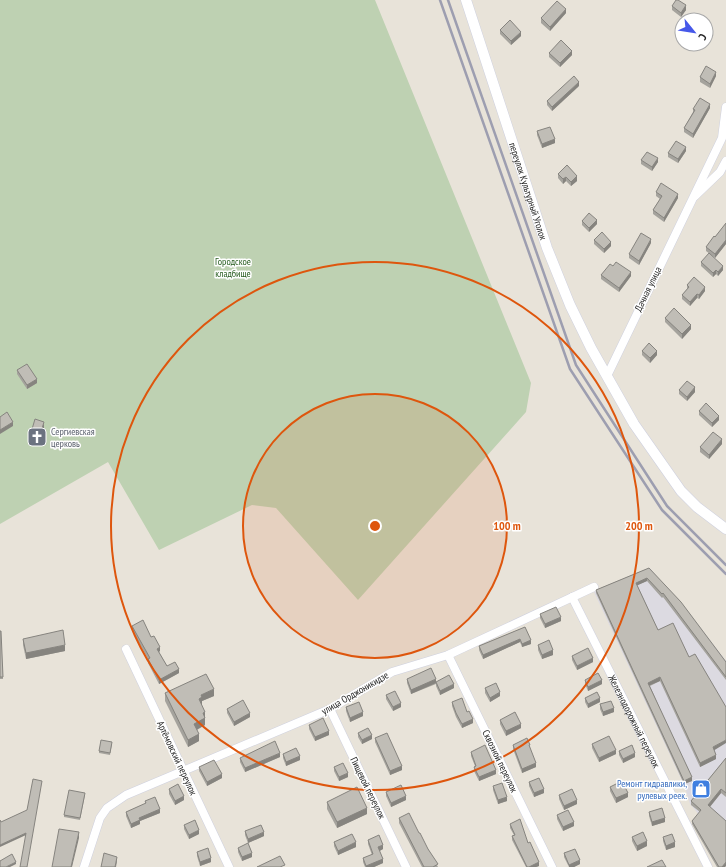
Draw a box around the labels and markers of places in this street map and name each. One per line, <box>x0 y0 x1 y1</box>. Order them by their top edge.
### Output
place label: Сергиевская церковь <box>51 425 95 450</box>
church icon: Сергиевская церковь <box>26 426 48 448</box>
centre of rings <box>368 519 382 533</box>
place label: Ремонт гидравлики, рулевых реек. <box>617 777 687 802</box>
shop icon: Ремонт гидравлики, рулевых реек. <box>690 778 712 800</box>

